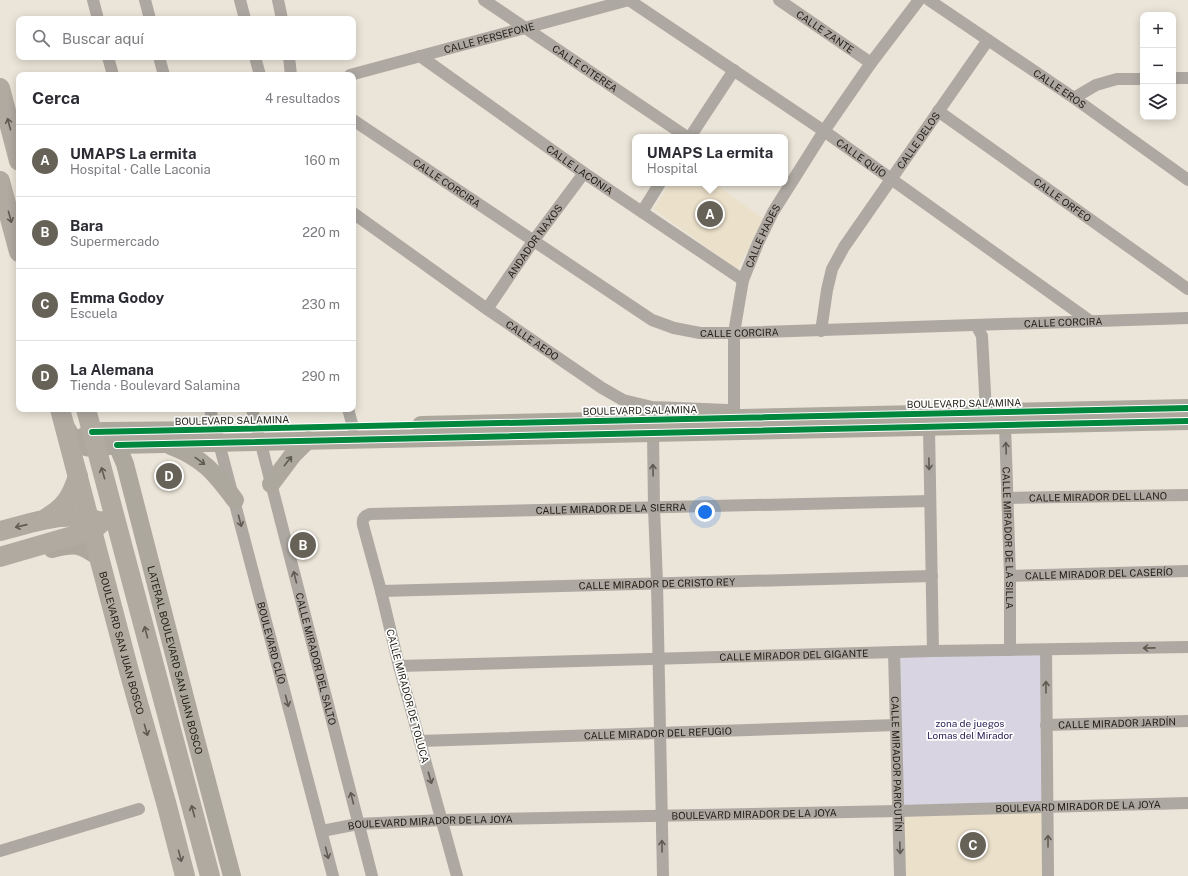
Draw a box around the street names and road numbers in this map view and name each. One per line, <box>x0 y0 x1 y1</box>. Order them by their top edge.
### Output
street label: CALLE ZANTE <box>794 8 856 56</box>
street label: CALLE PERSEFONE <box>442 20 536 56</box>
street label: CALLE CITEREA <box>550 42 620 94</box>
street label: CALLE EROS <box>1031 66 1089 111</box>
street label: CALLE DELOS <box>894 109 942 171</box>
street label: CALLE QUÍO <box>834 136 889 180</box>
street label: CALLE LACONIA <box>544 142 615 197</box>
street label: CALLE CORCIRA <box>411 156 483 210</box>
street label: CALLE ORFEO <box>1032 175 1094 224</box>
street label: ANDADOR NAXOS <box>504 201 565 280</box>
street label: CALLE HADES <box>743 202 783 269</box>
street label: CALLE CORCIRA <box>1024 315 1103 329</box>
street label: CALLE AEDO <box>504 318 561 363</box>
street label: CALLE CORCIRA <box>700 326 779 339</box>
street label: BOULEVARD SALAMINA <box>907 396 1021 410</box>
street label: BOULEVARD SALAMINA <box>583 403 697 417</box>
street label: BOULEVARD SALAMINA <box>175 413 289 427</box>
street label: CALLE MIRADOR DE LA SILLA <box>1000 466 1016 609</box>
street label: CALLE MIRADOR DEL LLANO <box>1029 489 1167 504</box>
street label: CALLE MIRADOR DE LA SIERRA <box>535 501 686 516</box>
street label: LATERAL BOULEVARD SAN JUAN BOSCO <box>145 564 206 756</box>
street label: CALLE MIRADOR DEL CASERÍO <box>1025 565 1173 582</box>
street label: BOULEVARD SAN JUAN BOSCO <box>97 570 147 716</box>
street label: CALLE MIRADOR DE CRISTO REY <box>578 575 735 592</box>
street label: CALLE MIRADOR DEL SALTO <box>293 591 339 726</box>
street label: BOULEVARD CLÍO <box>255 601 288 685</box>
street label: CALLE MIRADOR DE TOLUCA <box>384 628 432 764</box>
street label: CALLE MIRADOR DEL GIGANTE <box>719 647 868 663</box>
street label: CALLE MIRADOR PARICUTÍN <box>889 696 905 832</box>
street label: CALLE MIRADOR JARDÍN <box>1058 715 1176 731</box>
street label: CALLE MIRADOR DEL REFUGIO <box>584 725 732 741</box>
street label: BOULEVARD MIRADOR DE LA JOYA <box>995 798 1161 814</box>
street label: BOULEVARD MIRADOR DE LA JOYA <box>671 806 837 821</box>
street label: BOULEVARD MIRADOR DE LA JOYA <box>347 813 513 832</box>

